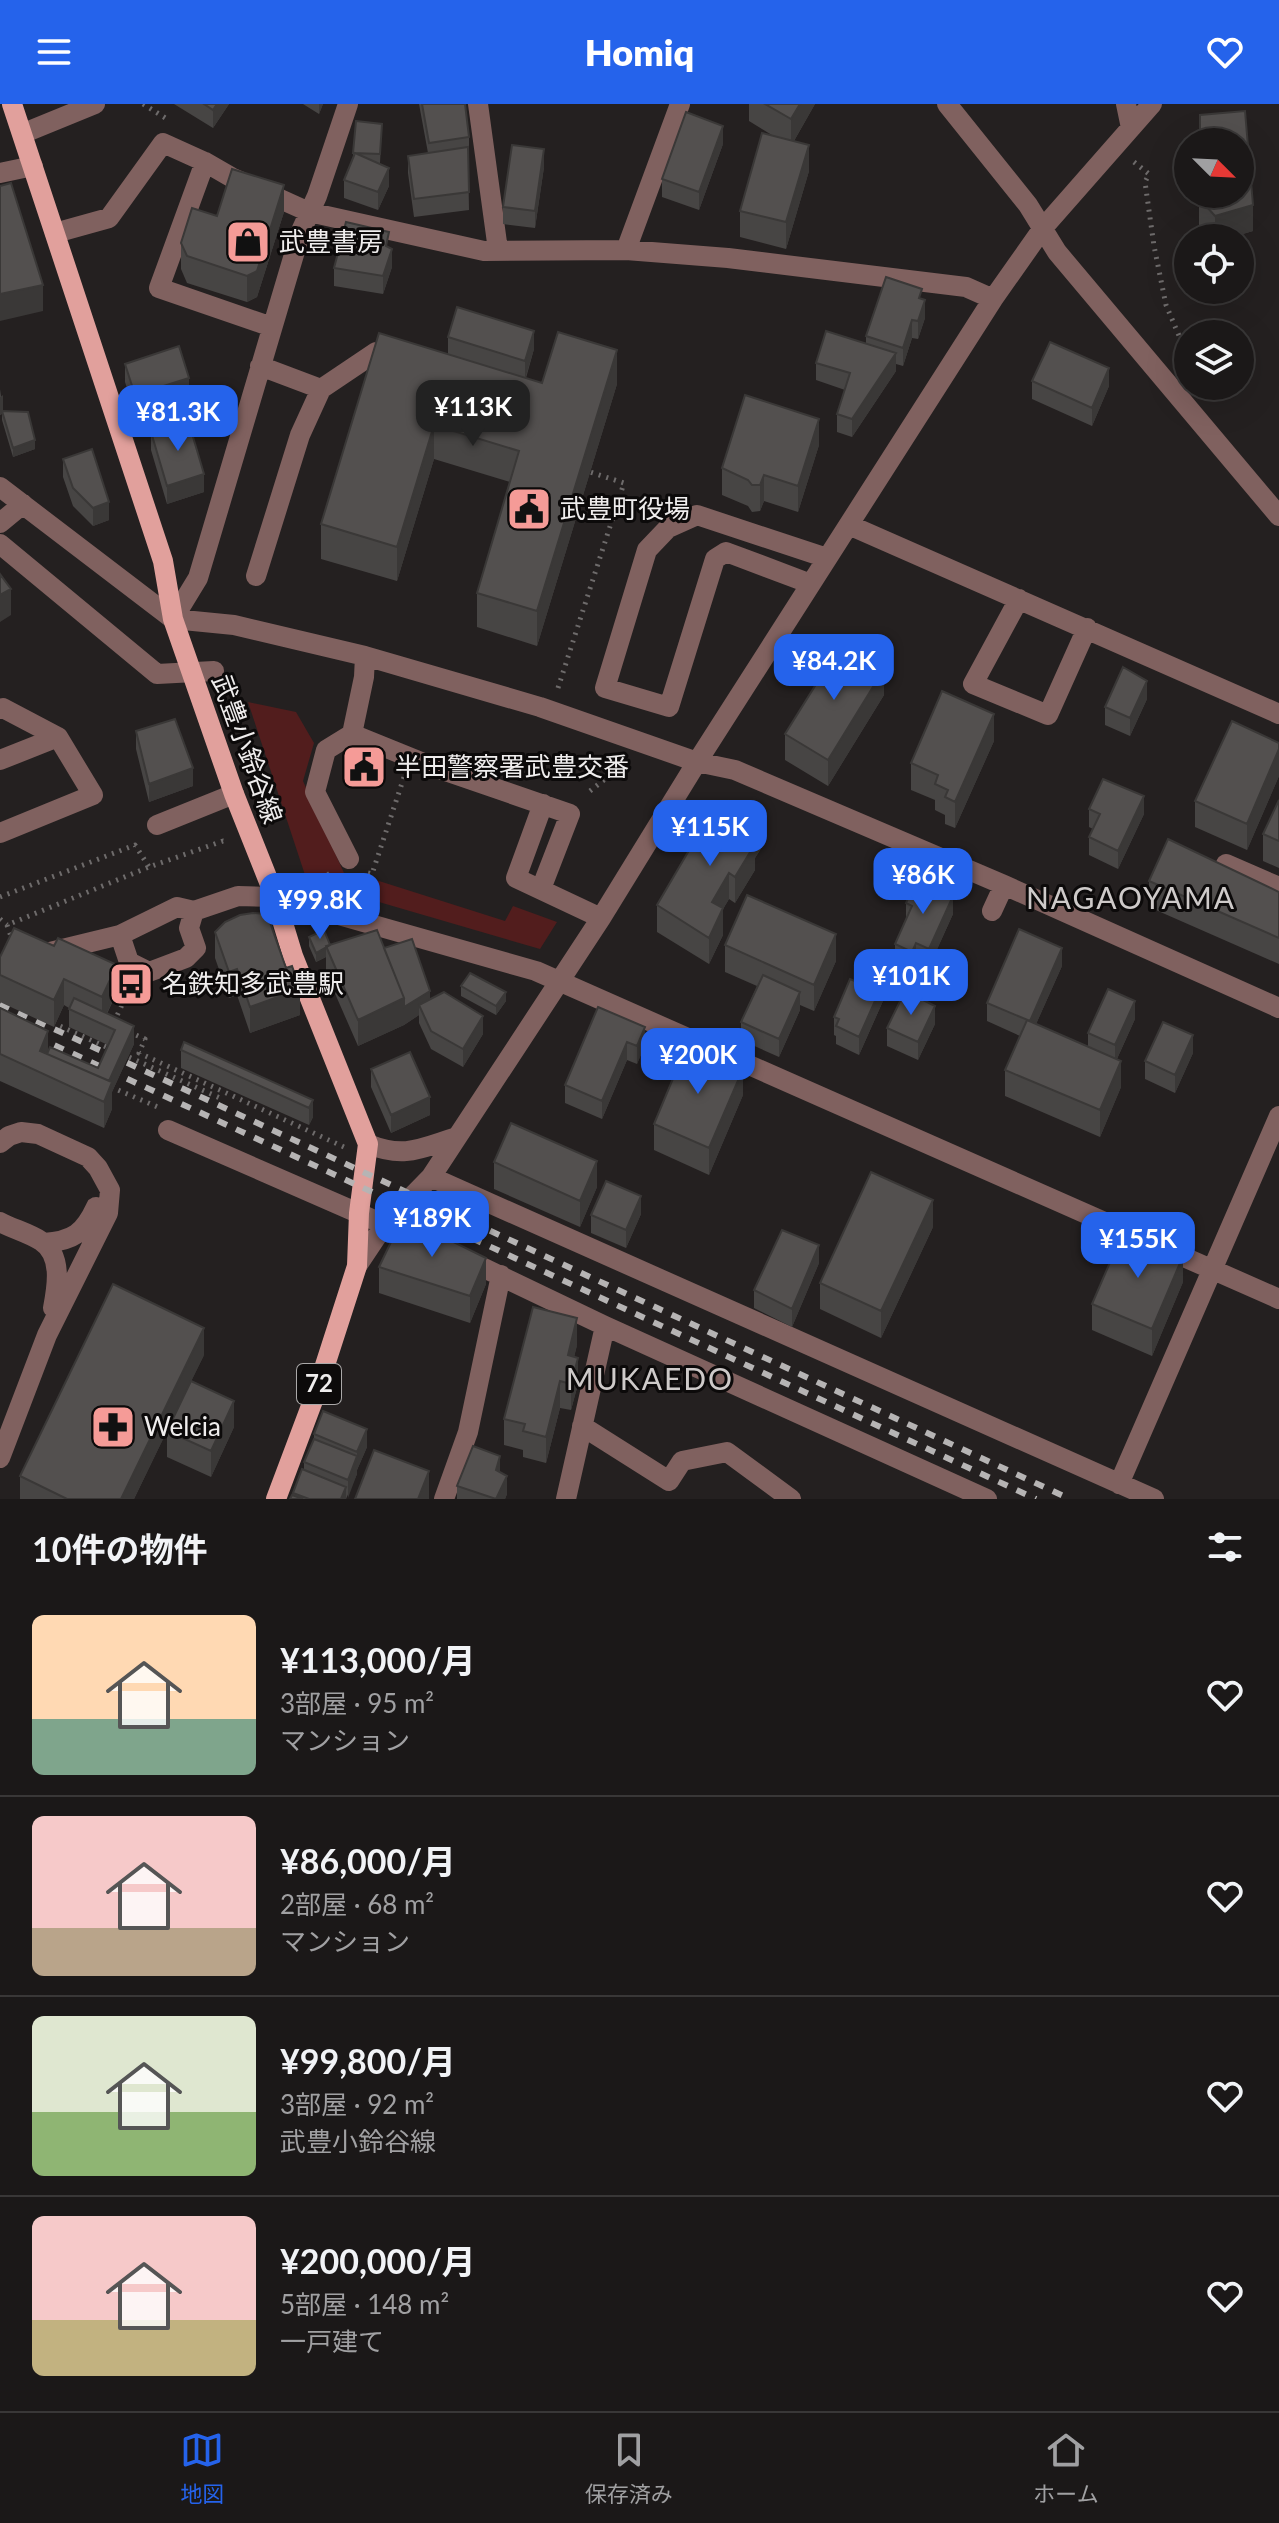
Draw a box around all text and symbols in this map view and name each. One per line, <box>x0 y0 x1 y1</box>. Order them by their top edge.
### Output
icon: menu <box>32 30 76 74</box>
text: Homiq <box>585 30 694 74</box>
icon: heart <box>1203 30 1247 74</box>
north arrow <box>1174 128 1254 208</box>
map controls <box>1174 128 1254 400</box>
shop icon: 武豊書房 <box>224 218 272 266</box>
button: locate <box>1174 224 1254 304</box>
place label: 武豊書房 <box>279 225 383 257</box>
button: layers <box>1174 320 1254 400</box>
pin: ¥113K <box>417 380 529 448</box>
pin: ¥81.3K <box>113 385 243 453</box>
text: ¥113K <box>434 390 512 422</box>
text: ¥81.3K <box>136 395 220 427</box>
public building icon: 武豊町役場 <box>505 485 553 533</box>
place label: 武豊町役場 <box>560 492 690 524</box>
pin: ¥84.2K <box>769 634 899 702</box>
text: ¥84.2K <box>792 644 876 676</box>
street label: 武豊小鈴谷線 <box>206 670 290 827</box>
public building icon: 半田警察署武豊交番 <box>340 743 388 791</box>
place label: 半田警察署武豊交番 <box>395 750 629 782</box>
pin: ¥115K <box>654 800 766 868</box>
text: ¥115K <box>671 810 749 842</box>
pin: ¥86K <box>876 848 970 916</box>
text: ¥86K <box>891 858 955 890</box>
pin: ¥99.8K <box>255 873 385 941</box>
district label: NAGAOYAMA <box>1026 879 1236 915</box>
text: ¥99.8K <box>278 883 362 915</box>
pin: ¥101K <box>855 949 967 1017</box>
text: ¥101K <box>872 959 950 991</box>
bus stop icon: 名鉄知多武豊駅 <box>107 960 155 1008</box>
place label: 名鉄知多武豊駅 <box>162 967 344 999</box>
pin: ¥200K <box>642 1028 754 1096</box>
text: ¥200K <box>659 1038 737 1070</box>
pin: ¥189K <box>376 1191 488 1259</box>
text: ¥189K <box>393 1201 471 1233</box>
pin: ¥155K <box>1082 1212 1194 1280</box>
text: ¥155K <box>1099 1222 1177 1254</box>
district label: MUKAEDO <box>566 1360 734 1396</box>
road number: 72 <box>297 1364 341 1404</box>
pharmacy icon: Welcia <box>89 1403 137 1451</box>
place label: Welcia <box>144 1410 221 1442</box>
icon: filters <box>1203 1525 1247 1569</box>
text: 10件の物件 <box>32 1528 207 1569</box>
text: ¥113,000/月 <box>280 1639 476 1680</box>
icon: home <box>96 1647 192 1743</box>
icon: heart <box>1203 1673 1247 1717</box>
text: 3部屋 · 95 m² <box>280 1687 434 1719</box>
text: マンション <box>280 1724 410 1756</box>
text: ¥86,000/月 <box>280 1840 456 1881</box>
icon: home <box>96 1848 192 1944</box>
icon: heart <box>1203 1874 1247 1918</box>
text: 2部屋 · 68 m² <box>280 1888 434 1920</box>
text: マンション <box>280 1925 410 1957</box>
text: ¥99,800/月 <box>280 2040 456 2081</box>
icon: home <box>96 2048 192 2144</box>
icon: heart <box>1203 2074 1247 2118</box>
text: 3部屋 · 92 m² <box>280 2088 434 2120</box>
text: 武豊小鈴谷線 <box>280 2125 436 2157</box>
text: ¥200,000/月 <box>280 2240 476 2281</box>
icon: home <box>96 2248 192 2344</box>
icon: heart <box>1203 2274 1247 2318</box>
text: 5部屋 · 148 m² <box>280 2288 449 2320</box>
text: 一戸建て <box>280 2325 384 2357</box>
tab: 地図 <box>180 2428 224 2508</box>
tab: 保存済み <box>585 2428 673 2508</box>
tab: ホーム <box>1033 2428 1099 2508</box>

